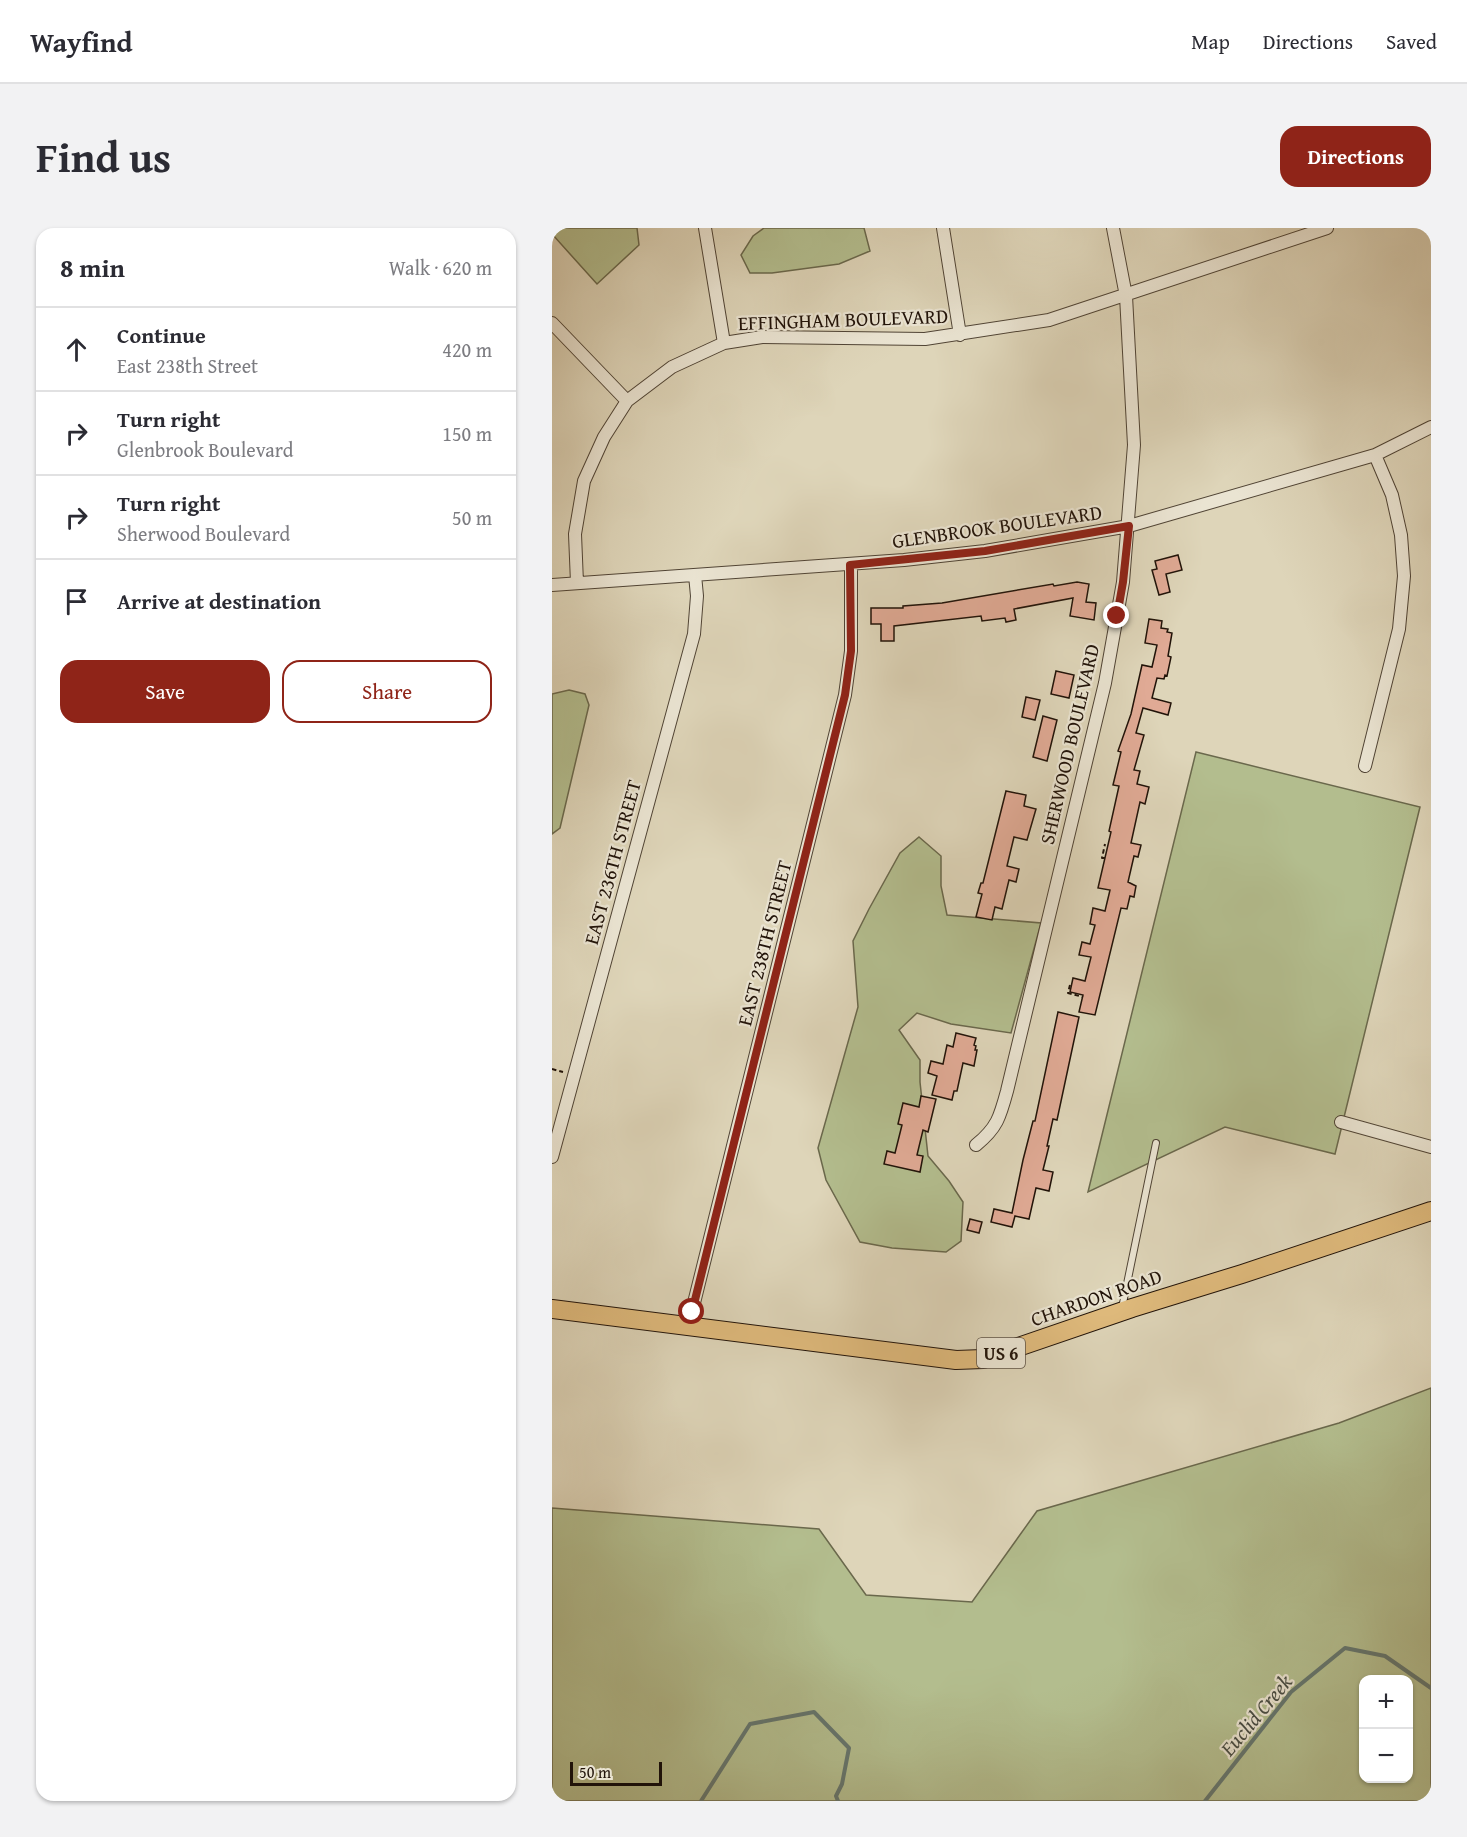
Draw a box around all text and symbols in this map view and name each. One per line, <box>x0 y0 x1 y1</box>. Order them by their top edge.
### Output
text: Wayfind <box>30 21 132 62</box>
text: Map <box>1191 26 1230 57</box>
text: Directions <box>1263 26 1353 57</box>
text: Saved <box>1386 26 1437 57</box>
text: Find us <box>36 126 171 187</box>
button: Directions <box>1280 126 1431 187</box>
text: 8 min <box>60 248 125 287</box>
text: Walk · 620 m <box>389 253 492 282</box>
street label: EFFINGHAM BOULEVARD <box>737 301 949 337</box>
text: Continue <box>117 319 206 351</box>
icon: ahead <box>60 333 93 366</box>
text: 420 m <box>442 335 492 364</box>
text: East 238th Street <box>117 351 258 380</box>
text: Turn right <box>117 403 220 435</box>
icon: right <box>60 417 93 450</box>
text: 150 m <box>442 419 492 448</box>
text: Glenbrook Boulevard <box>117 435 293 464</box>
text: Turn right <box>117 487 220 519</box>
street label: GLENBROOK BOULEVARD <box>890 497 1104 555</box>
icon: right <box>60 501 93 534</box>
text: 50 m <box>452 503 492 532</box>
text: Sherwood Boulevard <box>117 519 290 548</box>
icon: arrive <box>60 585 93 618</box>
text: Arrive at destination <box>117 585 321 617</box>
route end <box>1103 602 1129 628</box>
street label: SHERWOOD BOULEVARD <box>1032 641 1106 847</box>
button: Save <box>60 660 270 723</box>
button: Share <box>282 660 492 723</box>
street label: EAST 236TH STREET <box>576 776 648 948</box>
street label: EAST 238TH STREET <box>729 857 799 1029</box>
street label: CHARDON ROAD <box>1027 1261 1165 1333</box>
route start <box>678 1298 704 1324</box>
road number: US 6 <box>977 1338 1025 1368</box>
water label: Euclid Creek <box>1212 1667 1300 1763</box>
map controls <box>1359 1675 1413 1783</box>
button: + <box>1359 1675 1413 1729</box>
button: − <box>1359 1729 1413 1783</box>
scale bar <box>570 1759 662 1786</box>
text: 50 m <box>579 1760 611 1784</box>

